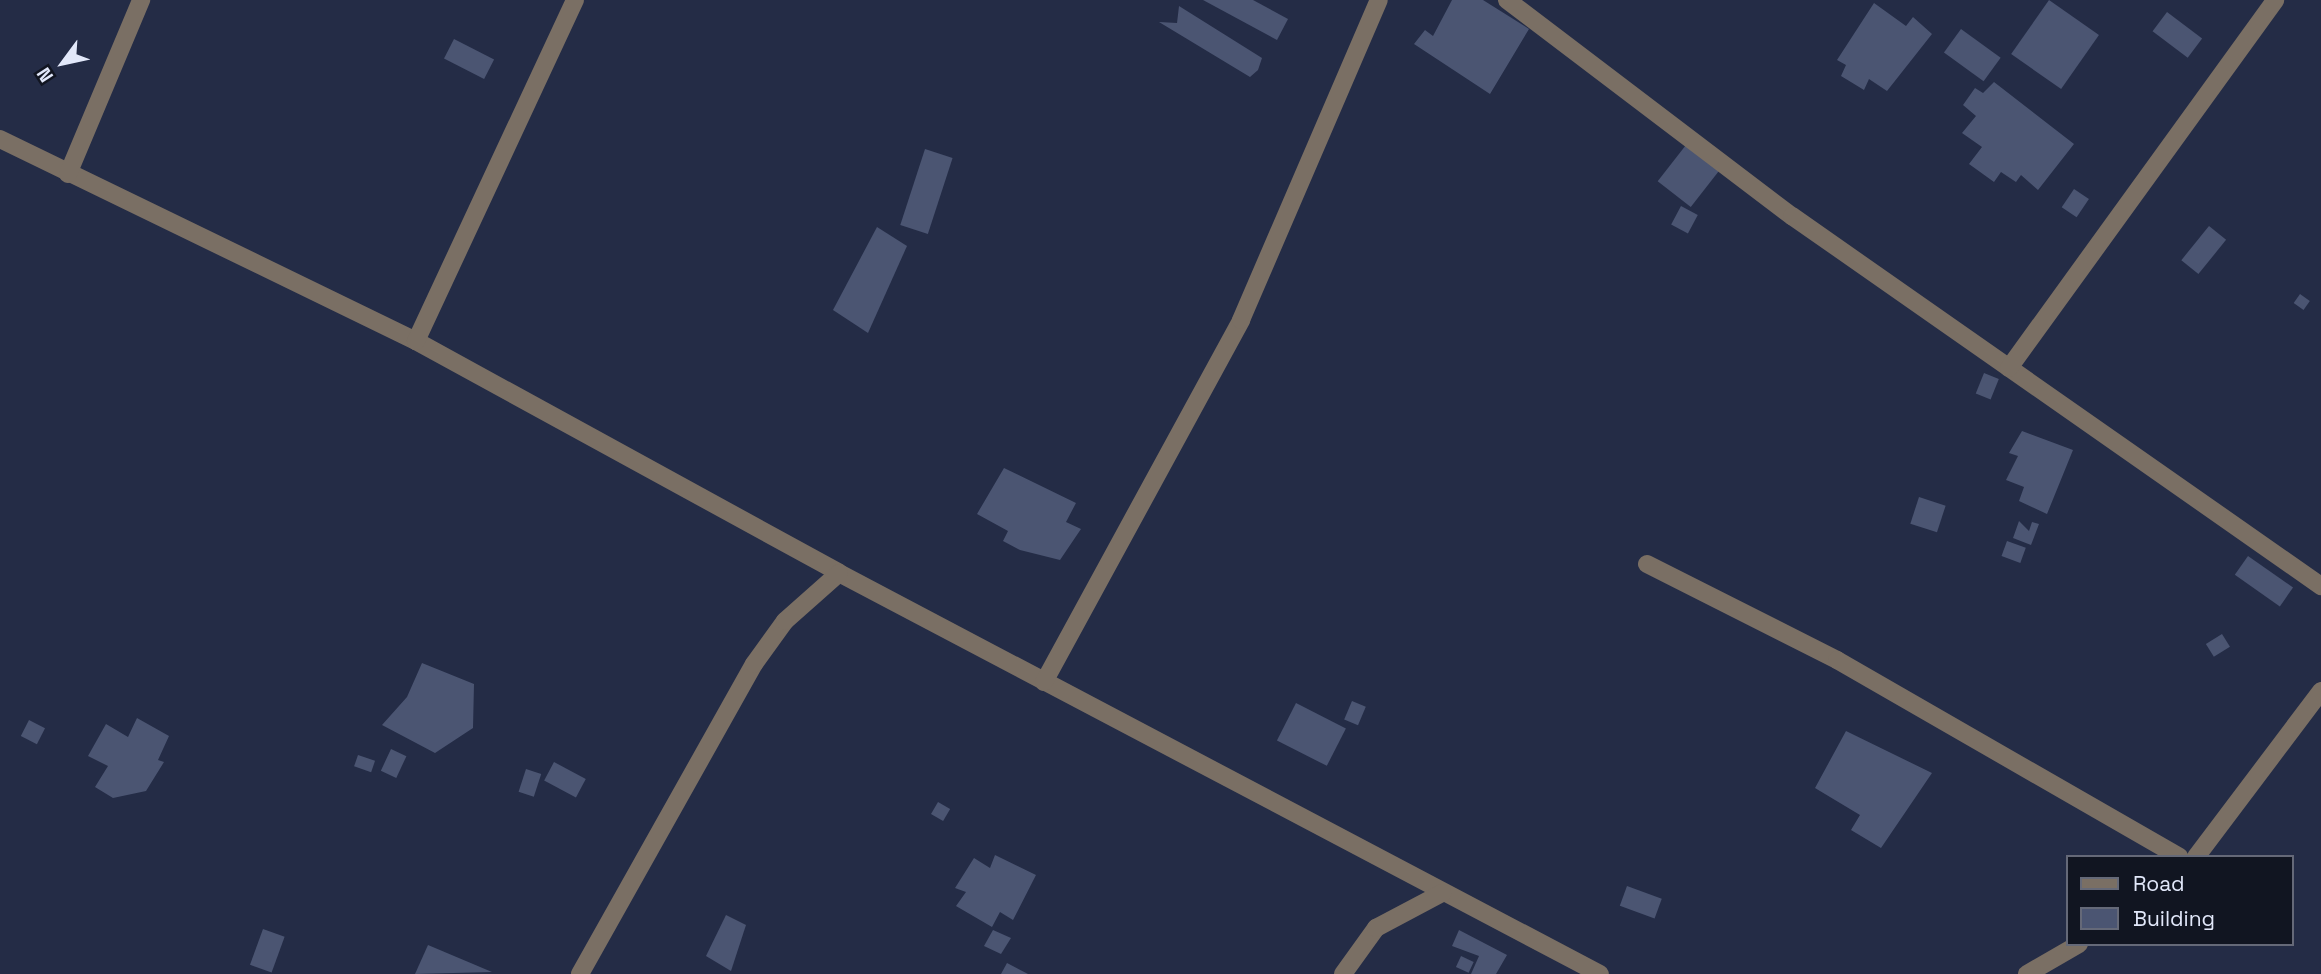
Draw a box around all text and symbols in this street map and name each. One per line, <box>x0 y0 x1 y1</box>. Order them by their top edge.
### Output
north arrow <box>28 28 98 98</box>
text: N <box>31 63 59 87</box>
legend <box>2066 855 2293 946</box>
text: Road <box>2133 870 2185 897</box>
text: Building <box>2133 905 2215 932</box>

